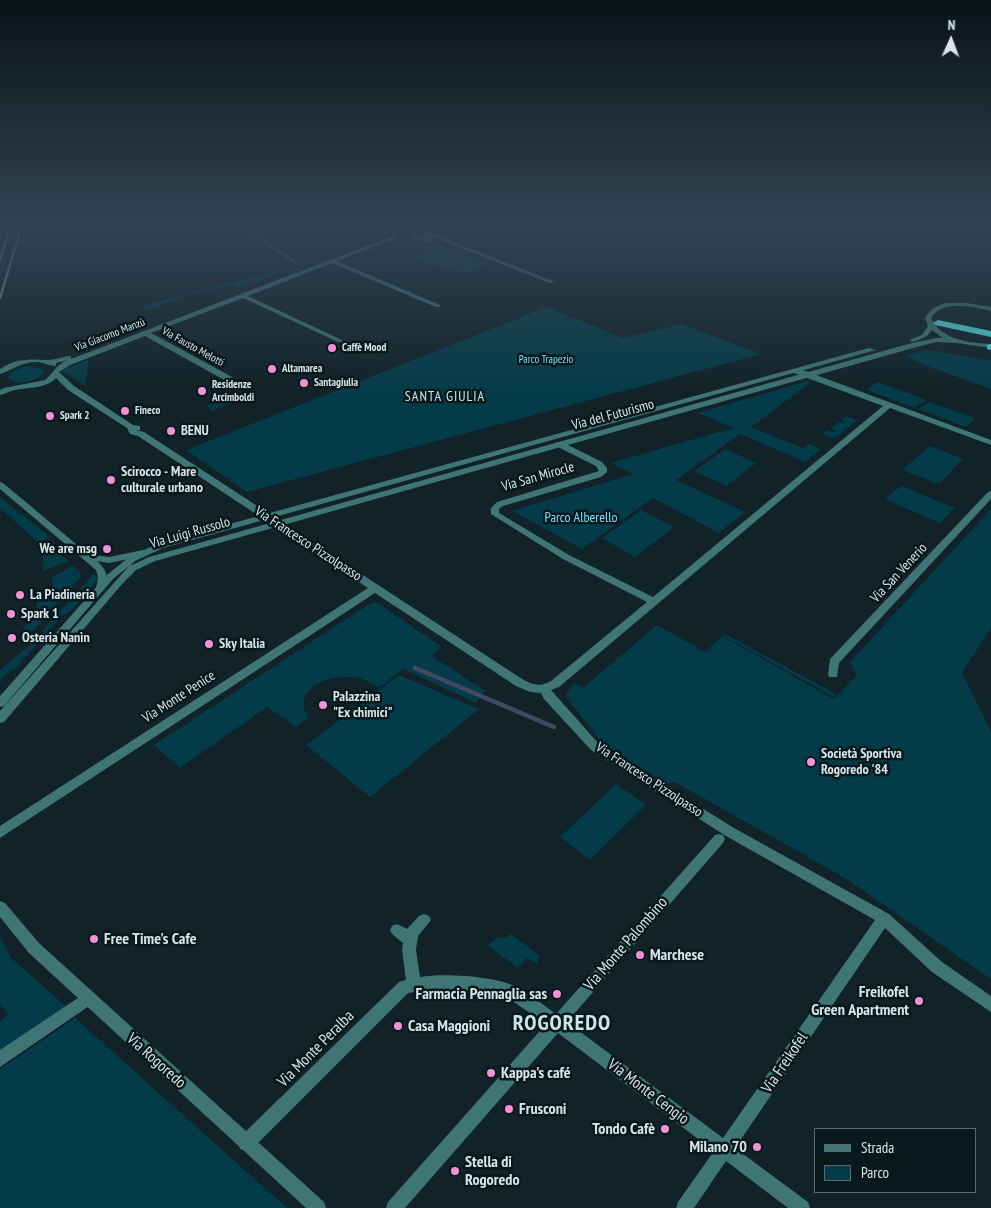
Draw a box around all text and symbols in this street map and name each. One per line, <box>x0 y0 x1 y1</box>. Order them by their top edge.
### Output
north arrow <box>926 15 976 65</box>
text: N <box>947 16 956 34</box>
street label: Via Giacomo Manzù <box>73 316 147 354</box>
street label: Via Fausto Melotti <box>160 325 226 369</box>
place label: Caffè Mood <box>342 341 386 355</box>
marker: Caffè Mood <box>326 342 338 354</box>
park label: Parco Trapezio <box>519 353 573 367</box>
place label: Altamarea <box>282 362 322 376</box>
marker: Altamarea <box>266 363 278 375</box>
place label: Santagiulia <box>314 376 358 390</box>
marker: Santagiulia <box>298 377 310 389</box>
place label: Residenze Arcimboldi <box>212 378 254 404</box>
marker: Residenze Arcimboldi <box>196 385 208 397</box>
district label: SANTA GIULIA <box>403 389 487 405</box>
street label: Via del Futurismo <box>570 396 656 434</box>
place label: Fineco <box>135 404 160 418</box>
marker: Fineco <box>119 405 131 417</box>
place label: Spark 2 <box>60 409 90 423</box>
marker: Spark 2 <box>44 410 56 422</box>
place label: BENU <box>181 423 209 439</box>
marker: BENU <box>165 425 177 437</box>
street label: Via San Mirocle <box>500 459 576 495</box>
place label: Scirocco - Mare culturale urbano <box>121 464 203 497</box>
marker: Scirocco - Mare culturale urbano <box>105 474 117 486</box>
street label: Via Francesco Pizzolpasso <box>251 503 365 585</box>
park label: Parco Alberello <box>544 510 618 526</box>
street label: Via Luigi Russolo <box>148 514 232 552</box>
street label: Via San Venerio <box>867 540 931 606</box>
place label: We are msg <box>40 541 97 557</box>
marker: We are msg <box>101 543 113 555</box>
place label: La Piadineria <box>30 587 95 603</box>
marker: La Piadineria <box>14 589 26 601</box>
place label: Spark 1 <box>21 606 59 622</box>
marker: Spark 1 <box>5 608 17 620</box>
place label: Osteria Nanìn <box>22 630 90 646</box>
marker: Osteria Nanìn <box>6 632 18 644</box>
place label: Sky Italia <box>219 636 265 652</box>
marker: Sky Italia <box>203 638 215 650</box>
street label: Via Monte Penice <box>140 667 218 727</box>
place label: Palazzina "Ex chimici" <box>333 689 393 722</box>
marker: Palazzina "Ex chimici" <box>317 699 329 711</box>
street label: Via Francesco Pizzolpasso <box>592 739 706 821</box>
place label: Società Sportiva Rogoredo '84 <box>821 746 902 779</box>
marker: Società Sportiva Rogoredo '84 <box>805 756 817 768</box>
street label: Via Monte Palombino <box>580 893 672 995</box>
place label: Free Time's Cafe <box>104 929 197 949</box>
marker: Free Time's Cafe <box>88 933 100 945</box>
place label: Marchese <box>650 945 704 965</box>
marker: Marchese <box>634 949 646 961</box>
place label: Freikofel Green Apartment <box>811 982 909 1020</box>
place label: Farmacia Pennaglia sas <box>415 984 547 1004</box>
marker: Farmacia Pennaglia sas <box>551 988 563 1000</box>
marker: Freikofel Green Apartment <box>913 995 925 1007</box>
street label: Via Monte Peralba <box>274 1007 358 1091</box>
district label: ROGOREDO <box>512 1011 612 1037</box>
place label: Casa Maggioni <box>408 1016 490 1036</box>
marker: Casa Maggioni <box>392 1020 404 1032</box>
street label: Via Rogoredo <box>122 1029 190 1093</box>
street label: Via Freikofel <box>758 1029 812 1097</box>
street label: Via Monte Cengio <box>604 1055 692 1129</box>
place label: Kappa's café <box>501 1063 571 1083</box>
marker: Kappa's café <box>485 1067 497 1079</box>
place label: Frusconi <box>519 1099 566 1119</box>
marker: Frusconi <box>503 1103 515 1115</box>
place label: Tondo Cafè <box>592 1119 655 1139</box>
marker: Tondo Cafè <box>659 1123 671 1135</box>
legend <box>814 1128 976 1193</box>
place label: Milano 70 <box>689 1137 747 1157</box>
text: Strada <box>861 1138 894 1157</box>
marker: Milano 70 <box>751 1141 763 1153</box>
place label: Stella di Rogoredo <box>465 1152 520 1190</box>
text: Parco <box>861 1163 889 1182</box>
marker: Stella di Rogoredo <box>449 1165 461 1177</box>

